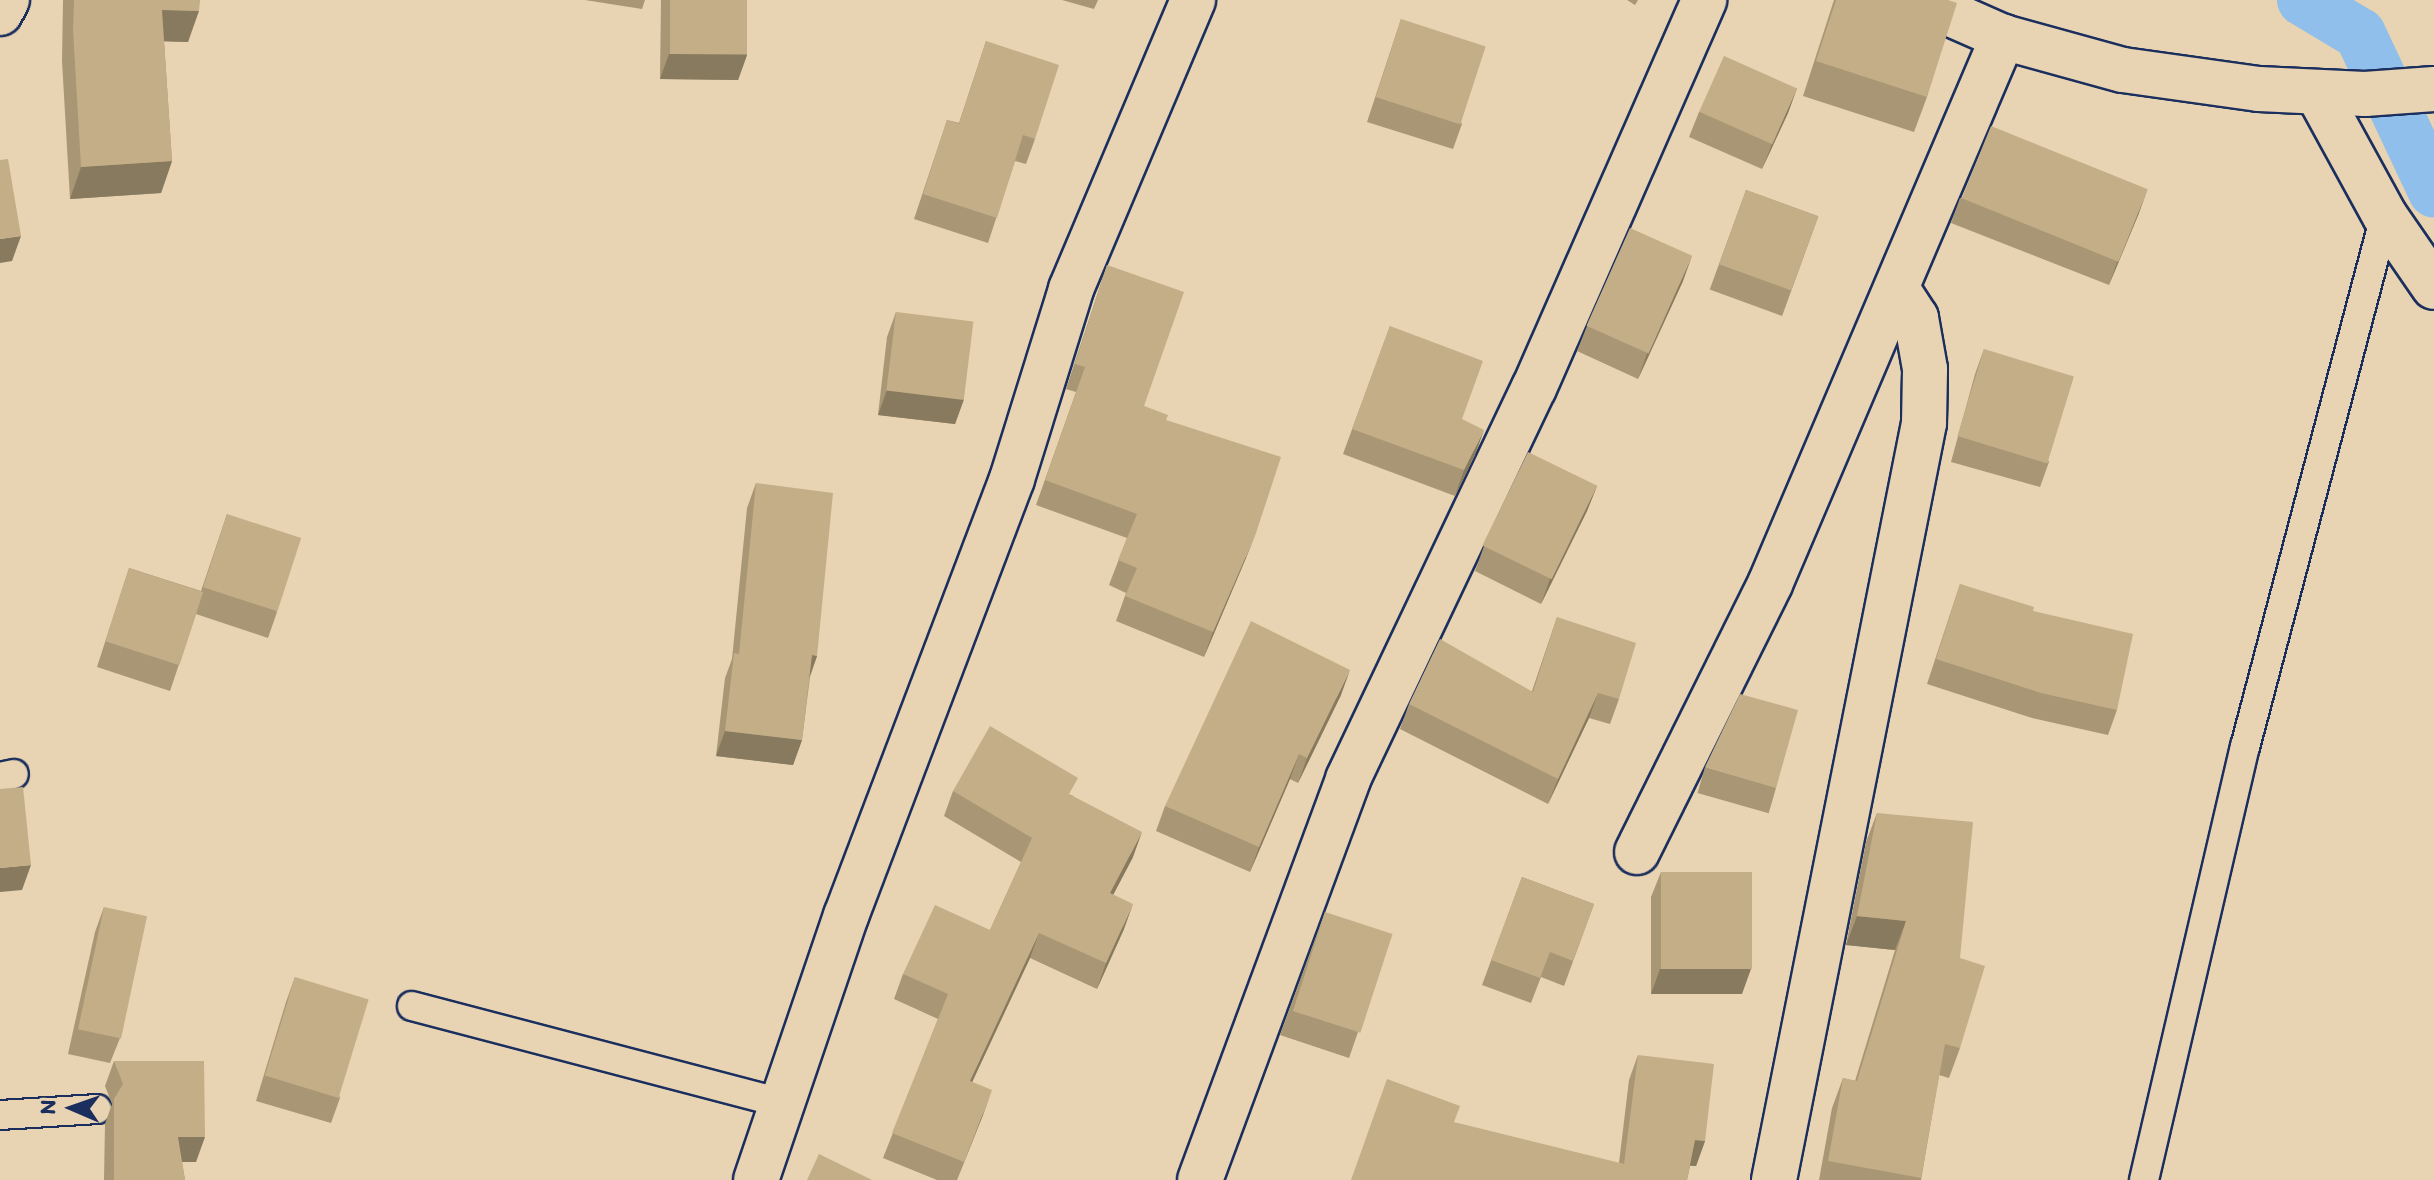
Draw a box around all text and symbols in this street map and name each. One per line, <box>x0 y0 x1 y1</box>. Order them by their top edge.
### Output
north arrow <box>32 1068 112 1148</box>
text: N <box>34 1099 61 1115</box>

